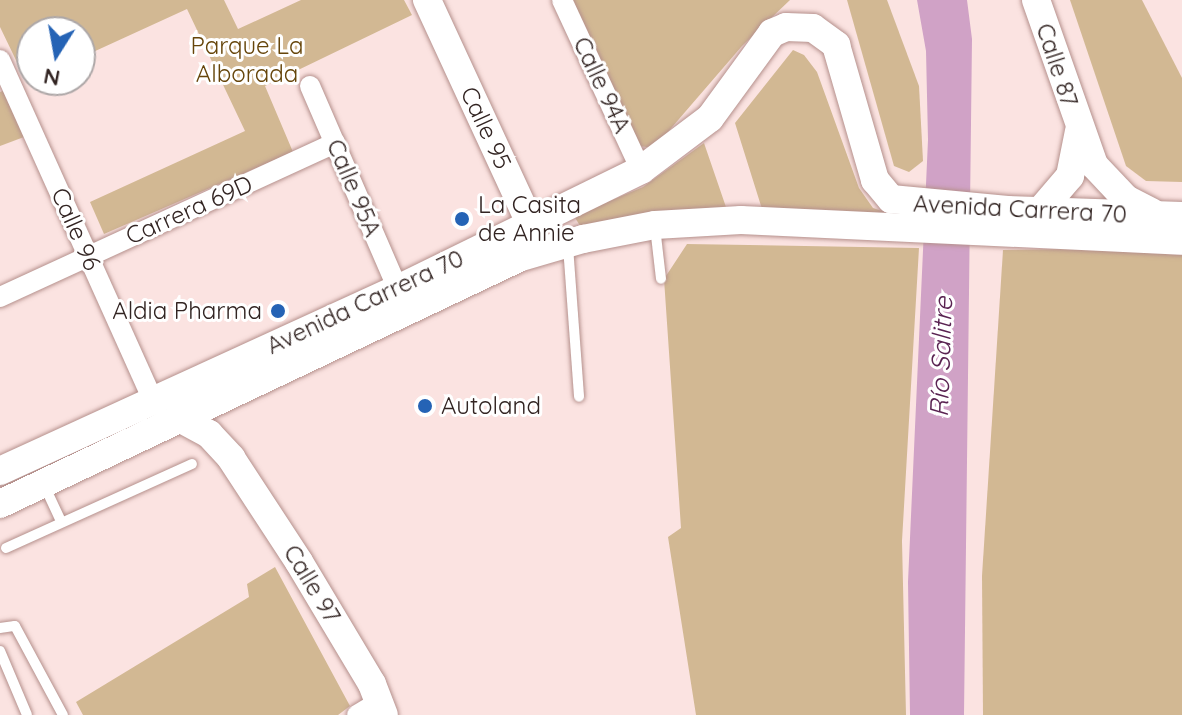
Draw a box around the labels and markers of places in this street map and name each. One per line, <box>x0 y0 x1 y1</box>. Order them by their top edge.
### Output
place label: La Casita de Annie <box>478 191 581 247</box>
marker: La Casita de Annie <box>453 210 471 228</box>
place label: Aldia Pharma <box>112 297 262 325</box>
marker: Aldia Pharma <box>269 302 287 320</box>
place label: Autoland <box>441 392 541 420</box>
marker: Autoland <box>416 397 434 415</box>

